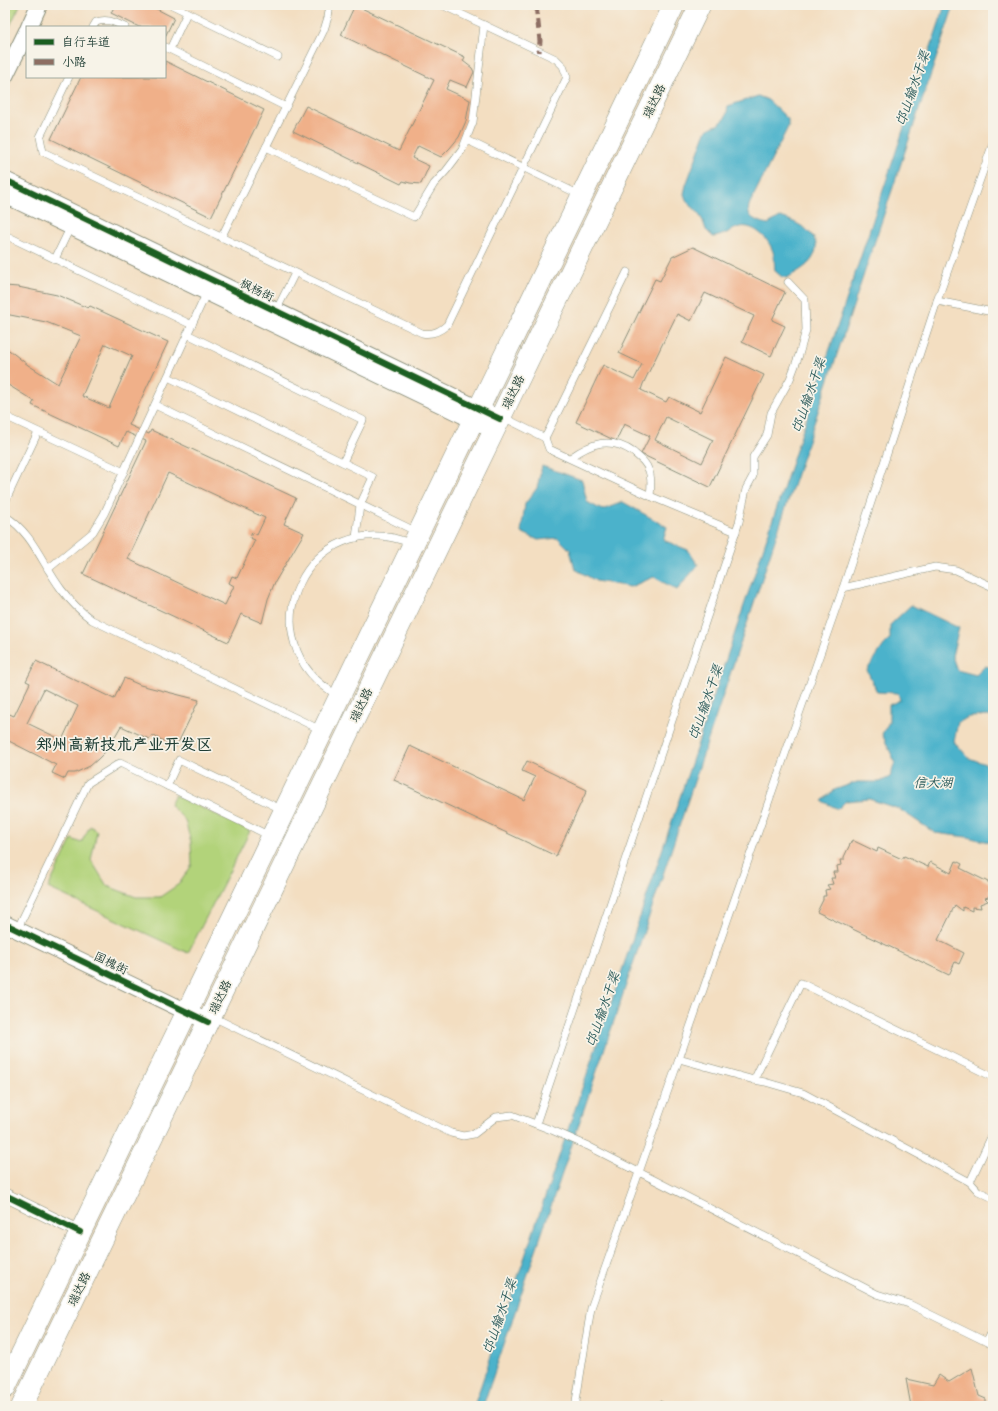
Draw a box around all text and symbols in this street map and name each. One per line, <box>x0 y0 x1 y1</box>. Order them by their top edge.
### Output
legend <box>26 26 166 78</box>
text: 自行车道 <box>62 32 110 50</box>
water label: 邙山输水干渠 <box>890 47 934 128</box>
text: 小路 <box>62 52 86 70</box>
street label: 瑞达路 <box>637 80 669 121</box>
street label: 枫杨街 <box>237 273 278 305</box>
water label: 邙山输水干渠 <box>786 354 830 435</box>
street label: 瑞达路 <box>496 371 528 412</box>
water label: 邙山输水干渠 <box>683 661 727 742</box>
street label: 瑞达路 <box>344 684 376 725</box>
district label: 郑州高新技术产业开发区 <box>36 731 212 755</box>
water label: 信大湖 <box>913 772 954 791</box>
street label: 国槐街 <box>91 946 132 978</box>
water label: 邙山输水干渠 <box>580 968 624 1049</box>
street label: 瑞达路 <box>203 976 235 1017</box>
street label: 瑞达路 <box>62 1268 94 1309</box>
water label: 邙山输水干渠 <box>477 1275 521 1356</box>

